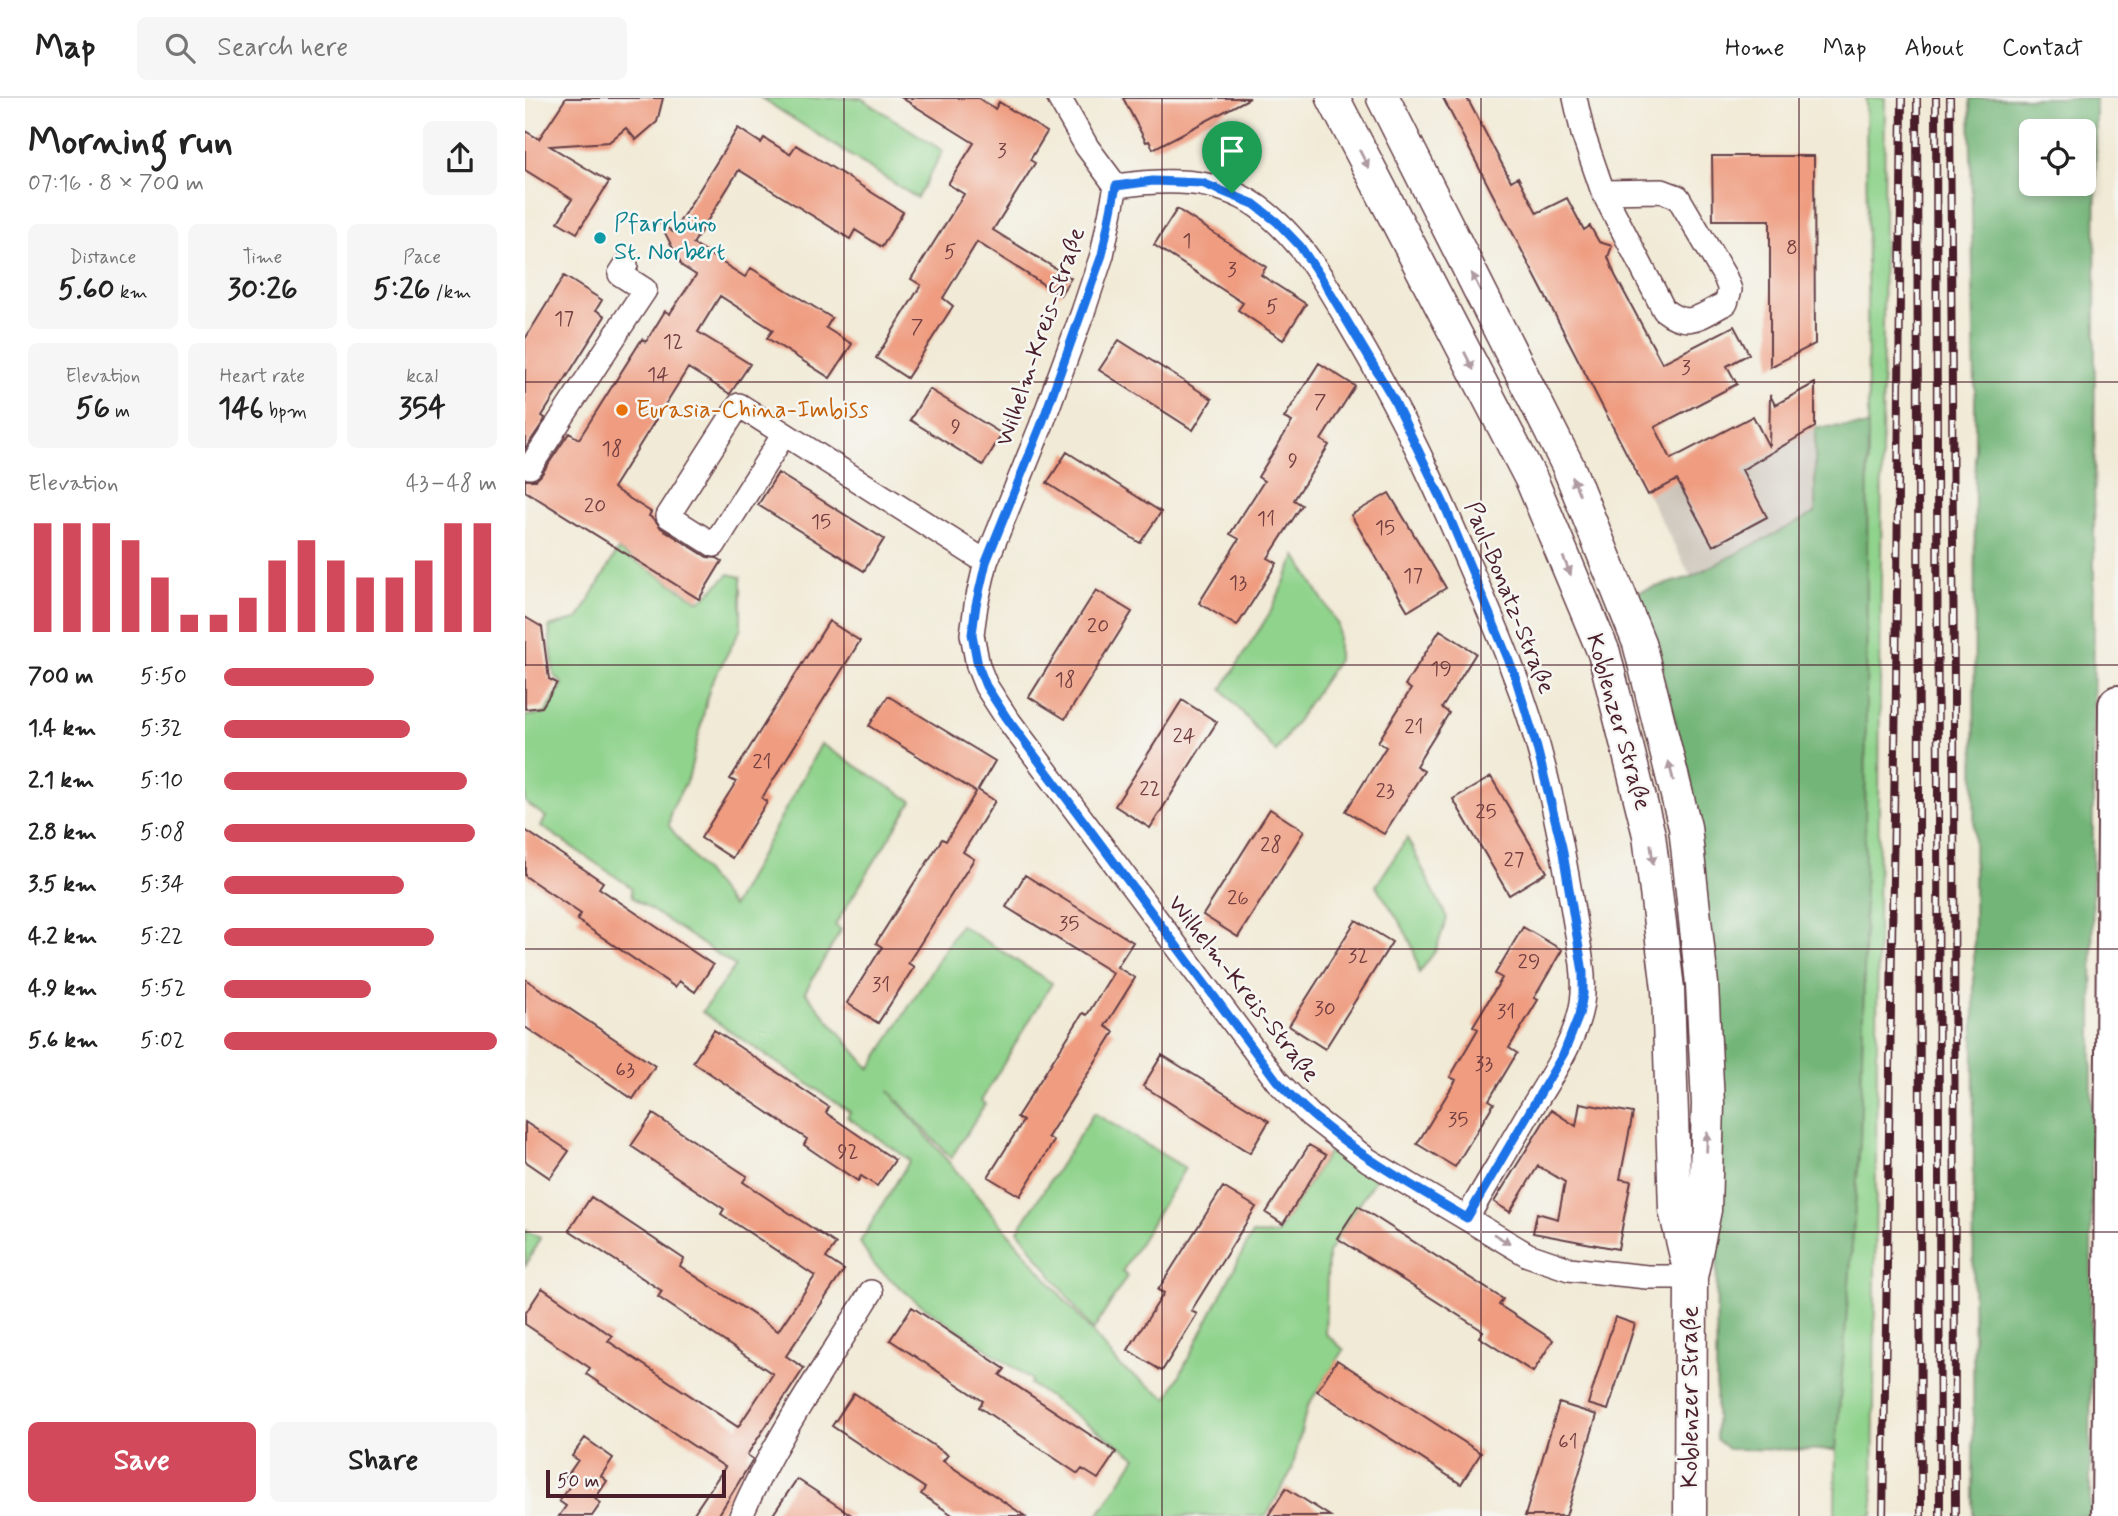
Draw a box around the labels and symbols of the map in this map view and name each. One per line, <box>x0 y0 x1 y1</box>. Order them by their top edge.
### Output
pin <box>1202 121 1262 193</box>
house number: 3 <box>997 137 1007 165</box>
one-way arrow <box>1358 149 1370 169</box>
place label: Pfarrbüro St. Norbert <box>614 209 726 268</box>
street label: Wilhelm-Kreis-Straße <box>989 223 1093 450</box>
house number: 1 <box>1182 227 1192 255</box>
marker: Pfarrbüro St. Norbert <box>592 230 608 246</box>
house number: 8 <box>1786 234 1798 262</box>
house number: 5 <box>944 238 956 266</box>
house number: 3 <box>1227 256 1237 284</box>
one-way arrow <box>1470 272 1481 292</box>
house number: 5 <box>1266 293 1278 321</box>
house number: 17 <box>554 305 574 333</box>
house number: 7 <box>911 313 924 341</box>
house number: 12 <box>663 328 683 356</box>
one-way arrow <box>1463 351 1475 371</box>
house number: 3 <box>1681 354 1691 382</box>
house number: 14 <box>647 361 669 389</box>
house number: 7 <box>1314 388 1327 416</box>
place label: Eurasia-China-Imbiss <box>636 395 869 426</box>
marker: Eurasia-China-Imbiss <box>614 402 630 418</box>
house number: 9 <box>951 413 961 441</box>
house number: 18 <box>602 435 622 463</box>
house number: 9 <box>1288 447 1298 475</box>
one-way arrow <box>1571 475 1582 496</box>
house number: 20 <box>584 492 606 520</box>
street label: Paul-Bonatz-Straße <box>1456 497 1562 699</box>
house number: 11 <box>1257 505 1275 533</box>
house number: 15 <box>811 508 831 536</box>
house number: 15 <box>1375 514 1395 542</box>
one-way arrow <box>1562 555 1573 576</box>
house number: 17 <box>1403 562 1423 590</box>
house number: 13 <box>1229 569 1247 597</box>
house number: 20 <box>1087 612 1109 640</box>
street label: Koblenzer Straße <box>1578 630 1658 814</box>
house number: 19 <box>1430 655 1452 683</box>
house number: 18 <box>1055 666 1075 694</box>
house number: 21 <box>1404 713 1424 741</box>
house number: 24 <box>1172 722 1196 750</box>
house number: 21 <box>752 748 772 776</box>
one-way arrow <box>1665 759 1676 781</box>
house number: 22 <box>1139 775 1161 803</box>
house number: 23 <box>1375 777 1395 805</box>
house number: 25 <box>1475 798 1497 826</box>
house number: 28 <box>1260 831 1282 859</box>
one-way arrow <box>1646 843 1657 865</box>
house number: 27 <box>1504 846 1524 874</box>
house number: 26 <box>1227 884 1249 912</box>
street label: Wilhelm-Kreis-Straße <box>1160 889 1326 1089</box>
house number: 35 <box>1059 910 1079 938</box>
house number: 32 <box>1348 942 1368 970</box>
house number: 29 <box>1518 948 1540 976</box>
house number: 31 <box>872 971 890 999</box>
house number: 30 <box>1314 995 1336 1023</box>
house number: 31 <box>1497 998 1515 1026</box>
house number: 33 <box>1475 1050 1493 1078</box>
house number: 63 <box>615 1056 635 1084</box>
house number: 35 <box>1448 1106 1468 1134</box>
one-way arrow <box>1701 1131 1712 1153</box>
house number: 92 <box>837 1138 859 1166</box>
one-way arrow <box>1492 1233 1511 1245</box>
street label: Koblenzer Straße <box>1675 1306 1706 1488</box>
house number: 61 <box>1558 1428 1578 1456</box>
scale bar <box>546 1467 726 1499</box>

